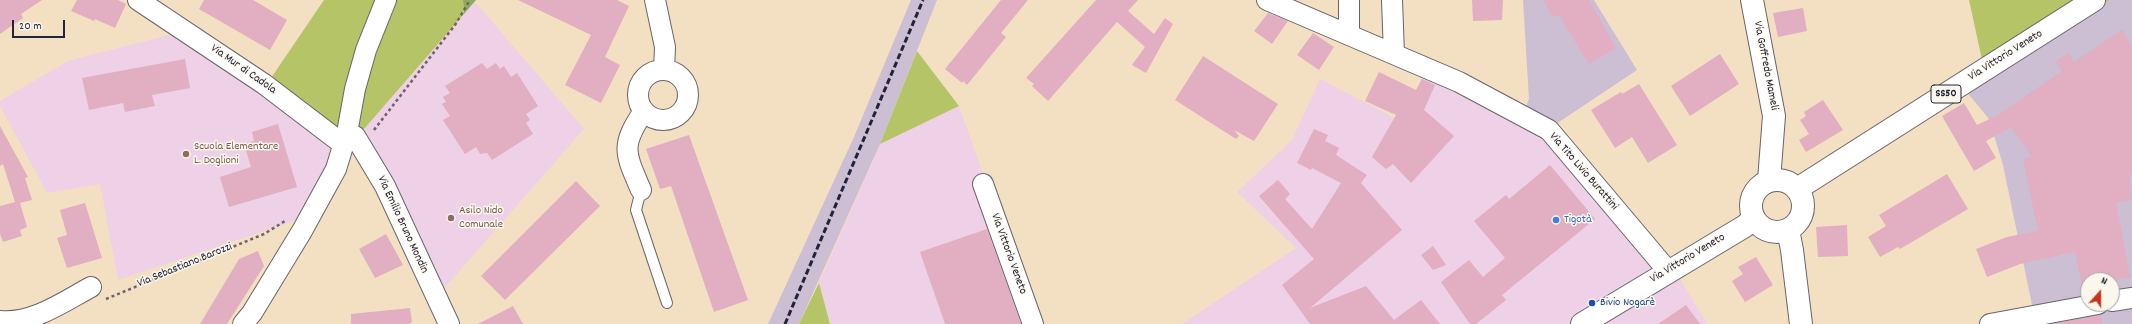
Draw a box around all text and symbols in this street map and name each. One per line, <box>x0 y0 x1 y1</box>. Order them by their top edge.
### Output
scale bar <box>14 12 67 38</box>
text: 20 m <box>19 18 42 35</box>
street label: Via Goffredo Mameli <box>1749 20 1781 112</box>
street label: Via Vittorio Veneto <box>1966 27 2046 85</box>
street label: Via Mur di Cadola <box>207 42 279 98</box>
road number: SS50 <box>1931 85 1961 103</box>
street label: Via Tito Livio Burattini <box>1545 130 1621 214</box>
place label: Scuola Elementare L. Doglioni <box>194 140 278 168</box>
marker: Scuola Elementare L. Doglioni <box>181 149 191 159</box>
street label: Via Emilio Bruno Mondin <box>373 174 431 276</box>
place label: Asilo Nido Comunale <box>459 204 503 232</box>
street label: Via Vittorio Veneto <box>987 212 1029 296</box>
marker: Asilo Nido Comunale <box>446 213 456 223</box>
place label: Tigotà <box>1564 213 1592 227</box>
marker: Tigotà <box>1551 215 1561 225</box>
street label: Via Vittorio Veneto <box>1648 231 1728 287</box>
street label: Via Sebastiano Barozzi <box>135 240 235 292</box>
north arrow <box>2080 272 2120 312</box>
text: N <box>2099 273 2109 290</box>
place label: Bivio Nogarè <box>1600 296 1655 310</box>
marker: Bivio Nogarè <box>1587 298 1597 308</box>

